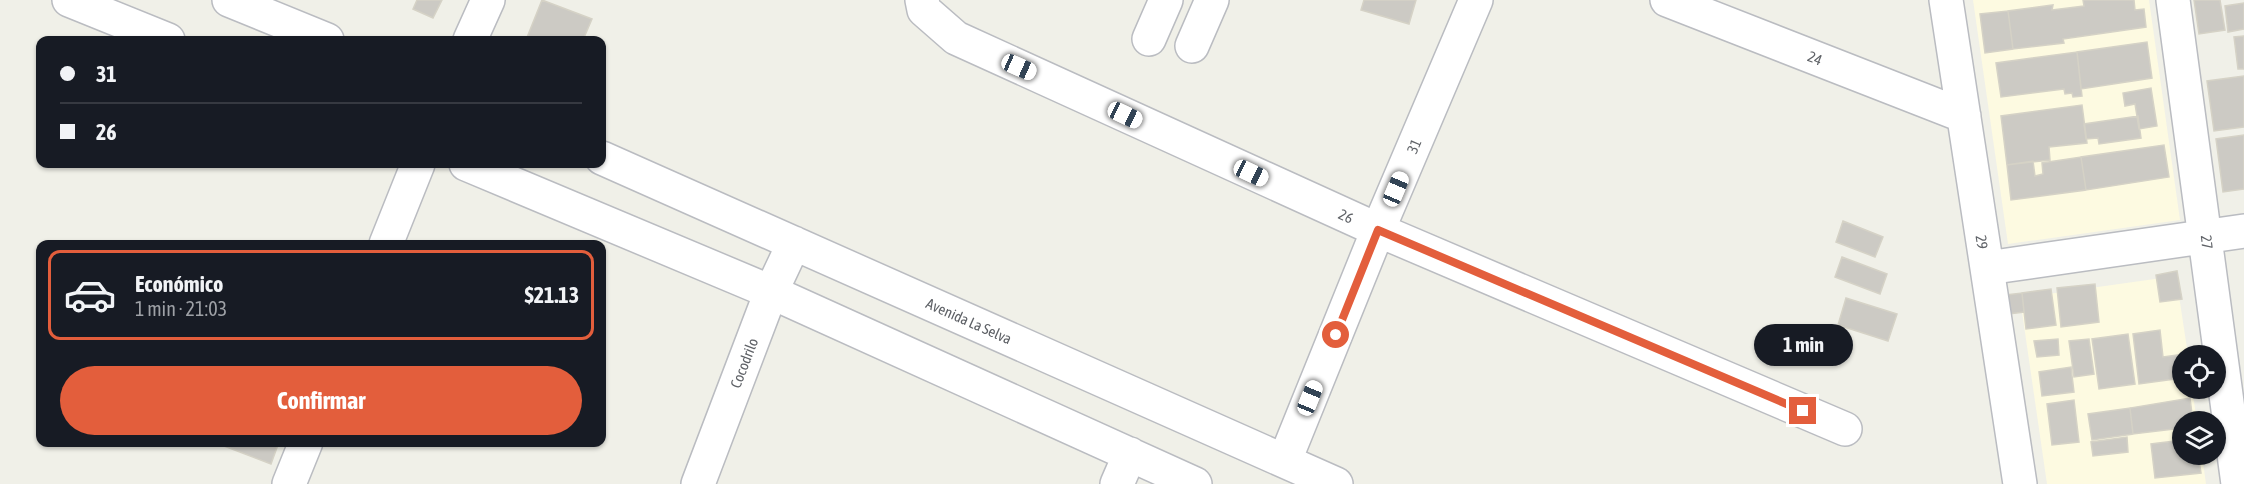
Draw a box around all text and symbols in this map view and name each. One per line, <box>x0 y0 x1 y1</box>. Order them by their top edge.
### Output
street label: 24 <box>1805 48 1825 68</box>
car <box>999 51 1039 83</box>
text: 31 <box>96 61 117 87</box>
car <box>1105 99 1145 131</box>
text: 26 <box>96 119 117 145</box>
street label: 31 <box>1403 136 1425 156</box>
car <box>1231 157 1271 189</box>
car <box>1381 169 1411 209</box>
street label: 26 <box>1336 205 1356 227</box>
street label: 29 <box>1973 234 1991 250</box>
street label: 27 <box>2198 234 2216 250</box>
icon: car <box>63 268 117 322</box>
text: Económico <box>135 271 223 297</box>
text: $21.13 <box>524 282 579 308</box>
street label: Avenida La Selva <box>924 295 1014 347</box>
text: 1 min · 21:03 <box>135 297 227 320</box>
route start <box>1322 321 1349 348</box>
callout: 1 min <box>1754 324 1852 366</box>
text: 1 min <box>1783 333 1824 356</box>
street label: Cocodrilo <box>727 336 761 390</box>
map controls <box>2172 345 2226 465</box>
button: locate <box>2172 345 2226 399</box>
button: Confirmar <box>60 366 582 435</box>
car <box>1295 378 1325 418</box>
route end <box>1789 397 1816 424</box>
button: layers <box>2172 411 2226 465</box>

